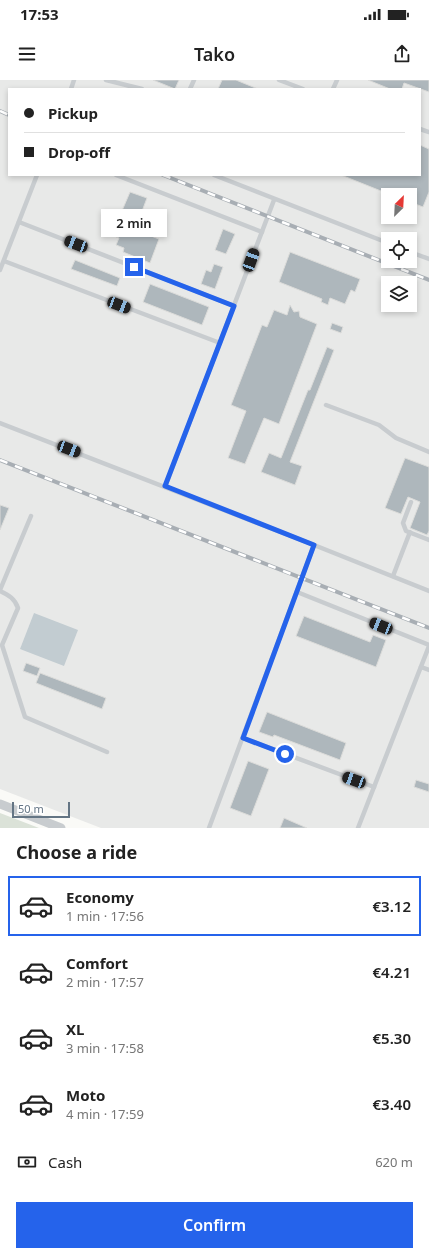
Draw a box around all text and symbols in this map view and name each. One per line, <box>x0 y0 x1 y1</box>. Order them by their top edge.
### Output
text: 17:53 <box>20 4 59 24</box>
text: Tako <box>194 42 235 66</box>
icon: menu <box>16 43 38 65</box>
icon: share <box>391 43 413 65</box>
text: Pickup <box>48 103 98 123</box>
text: Drop-off <box>48 142 110 162</box>
north arrow <box>381 188 417 224</box>
map controls <box>381 188 417 312</box>
callout: 2 min <box>101 209 167 237</box>
text: 2 min <box>116 214 152 232</box>
button: locate <box>381 232 417 268</box>
car <box>63 234 89 254</box>
car <box>241 247 261 273</box>
route end <box>125 258 143 276</box>
button: layers <box>381 276 417 312</box>
car <box>106 295 132 315</box>
car <box>56 439 82 459</box>
car <box>368 616 394 636</box>
route start <box>276 745 294 763</box>
car <box>341 770 367 790</box>
scale bar <box>12 800 70 819</box>
text: 50 m <box>18 801 44 816</box>
text: Choose a ride <box>16 840 137 864</box>
text: Economy <box>66 887 134 907</box>
icon: car <box>18 888 54 924</box>
text: €3.12 <box>373 896 411 916</box>
text: 1 min · 17:56 <box>66 907 144 925</box>
text: Comfort <box>66 953 128 973</box>
icon: car <box>18 954 54 990</box>
text: €4.21 <box>373 962 411 982</box>
text: 2 min · 17:57 <box>66 973 144 991</box>
text: XL <box>66 1019 84 1039</box>
icon: car <box>18 1020 54 1056</box>
text: €5.30 <box>373 1028 411 1048</box>
text: 3 min · 17:58 <box>66 1039 144 1057</box>
text: Moto <box>66 1085 105 1105</box>
icon: car <box>18 1086 54 1122</box>
text: €3.40 <box>373 1094 411 1114</box>
text: 4 min · 17:59 <box>66 1105 144 1123</box>
icon: cash <box>16 1151 38 1173</box>
text: Cash <box>48 1152 82 1172</box>
text: 620 m <box>375 1153 413 1171</box>
button: Confirm <box>16 1202 413 1248</box>

